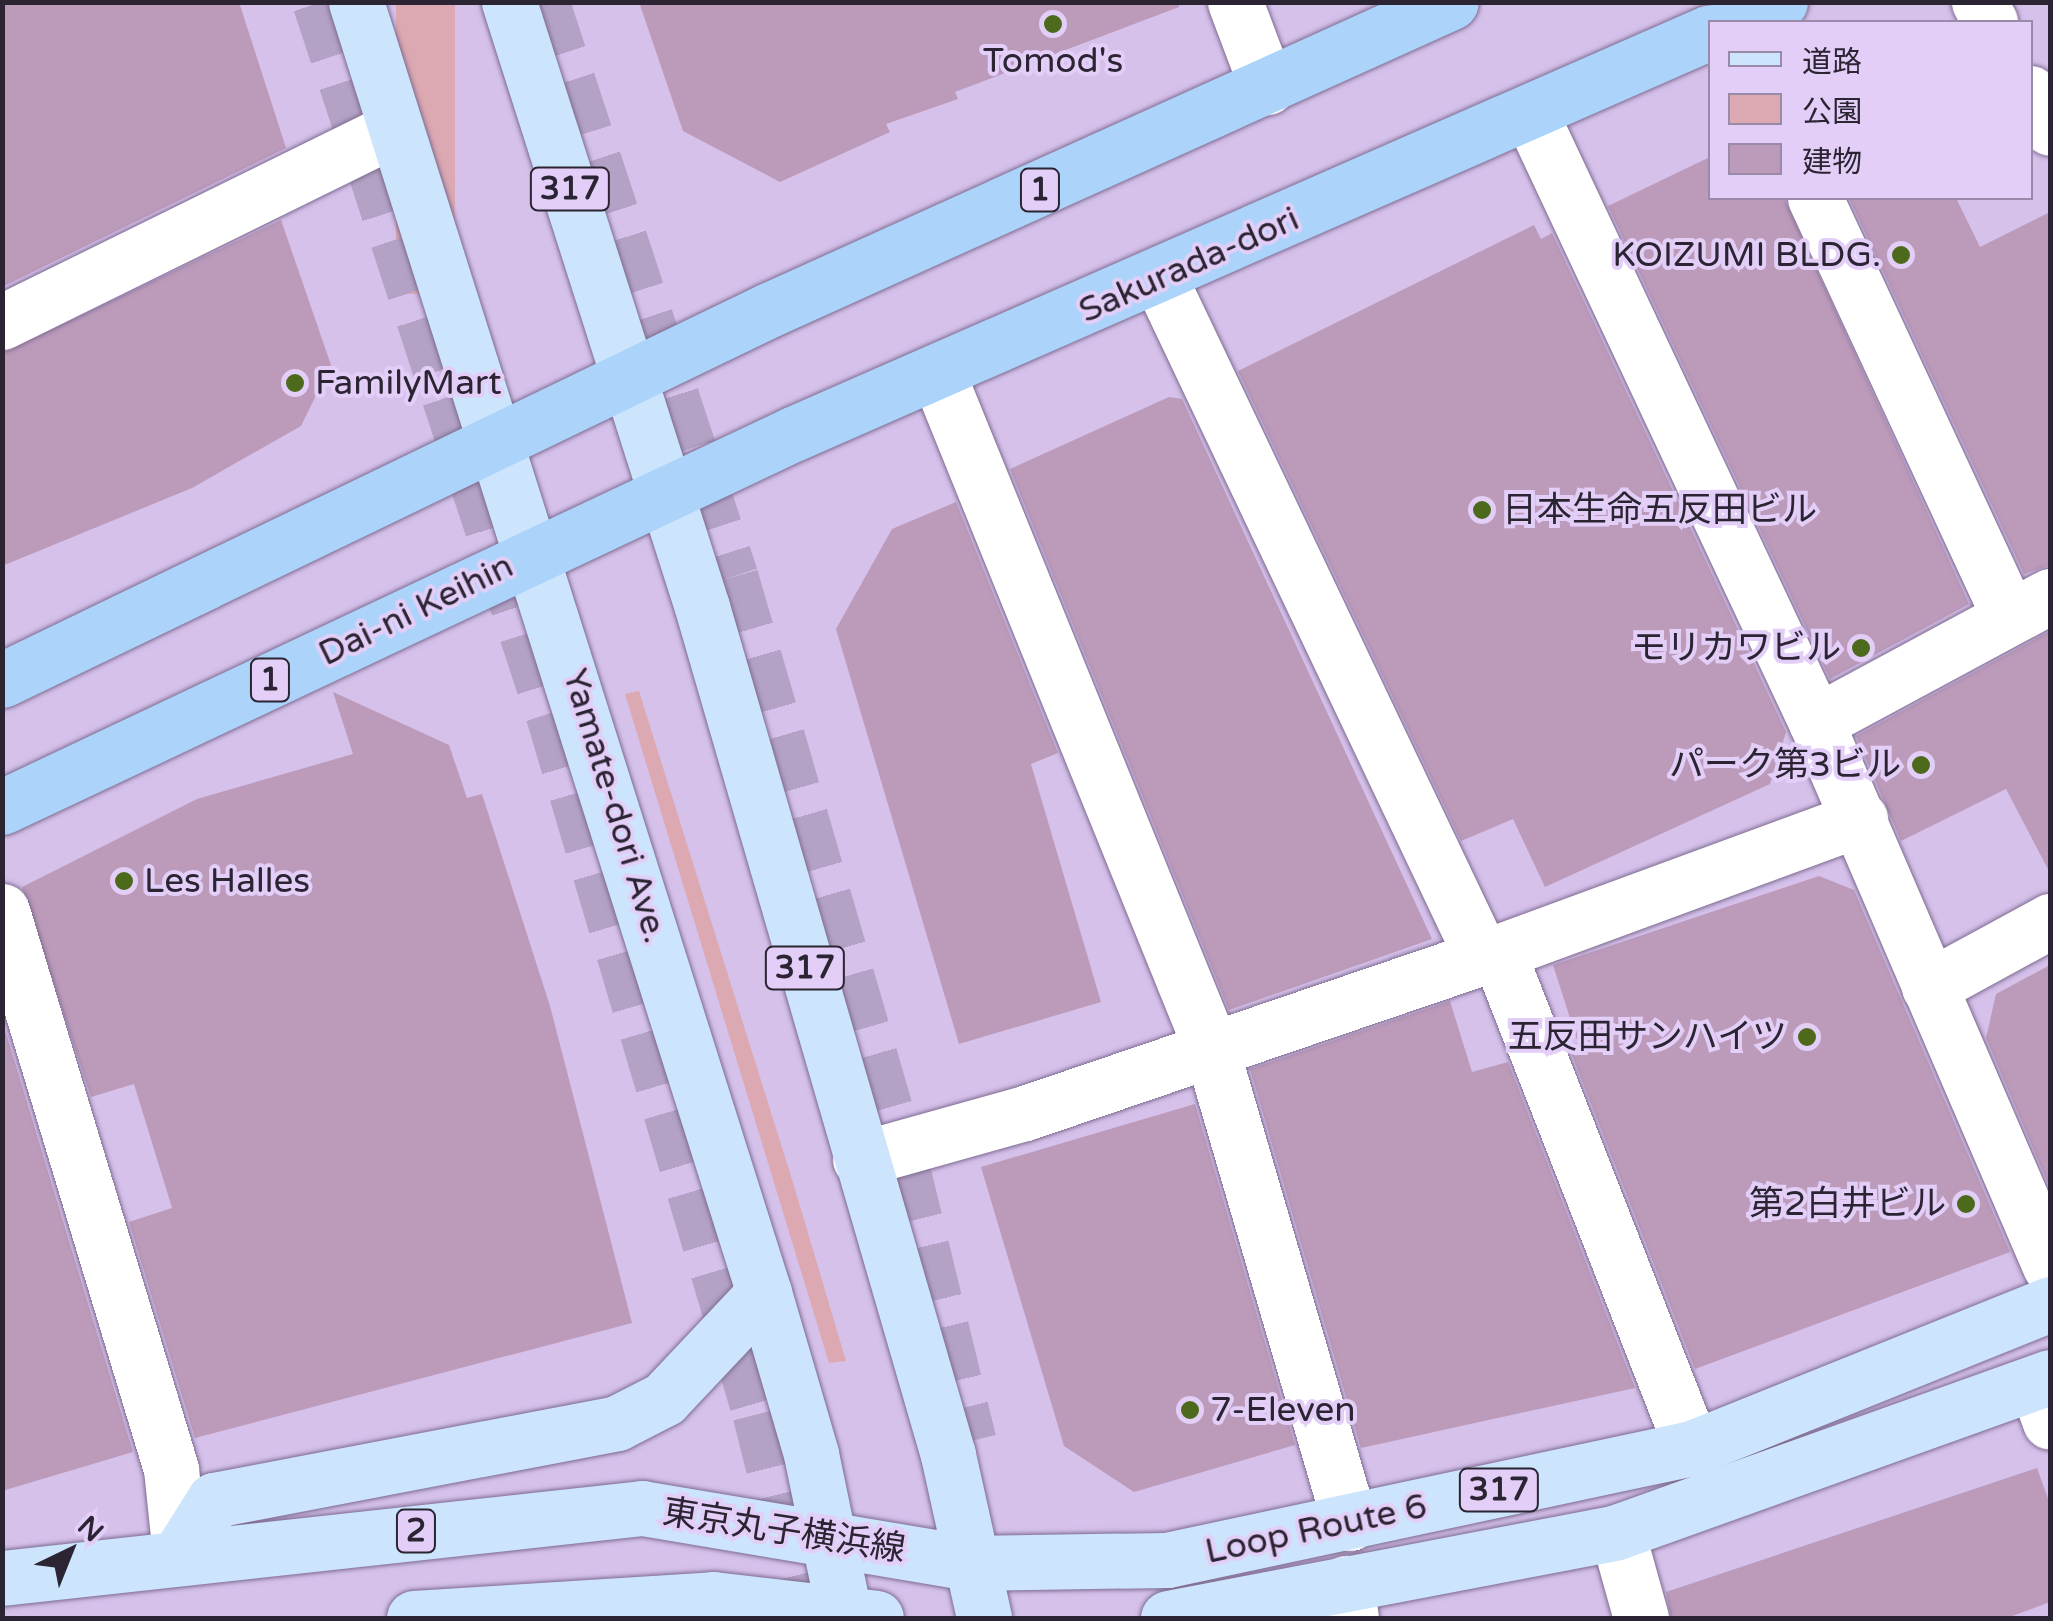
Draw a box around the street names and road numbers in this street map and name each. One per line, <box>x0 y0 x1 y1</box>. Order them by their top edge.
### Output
road number: 317 <box>528 162 612 216</box>
road number: 1 <box>1018 163 1062 217</box>
street label: Sakurada-dori <box>1073 198 1305 332</box>
street label: Dai-ni Keihin <box>312 545 520 675</box>
road number: 1 <box>248 653 292 707</box>
street label: Yamate-dori Ave. <box>553 664 677 948</box>
road number: 317 <box>762 941 848 995</box>
road number: 317 <box>1456 1463 1542 1517</box>
street label: Loop Route 6 <box>1201 1485 1431 1573</box>
street label: 東京丸子横浜線 <box>660 1491 908 1571</box>
road number: 2 <box>394 1504 438 1558</box>

